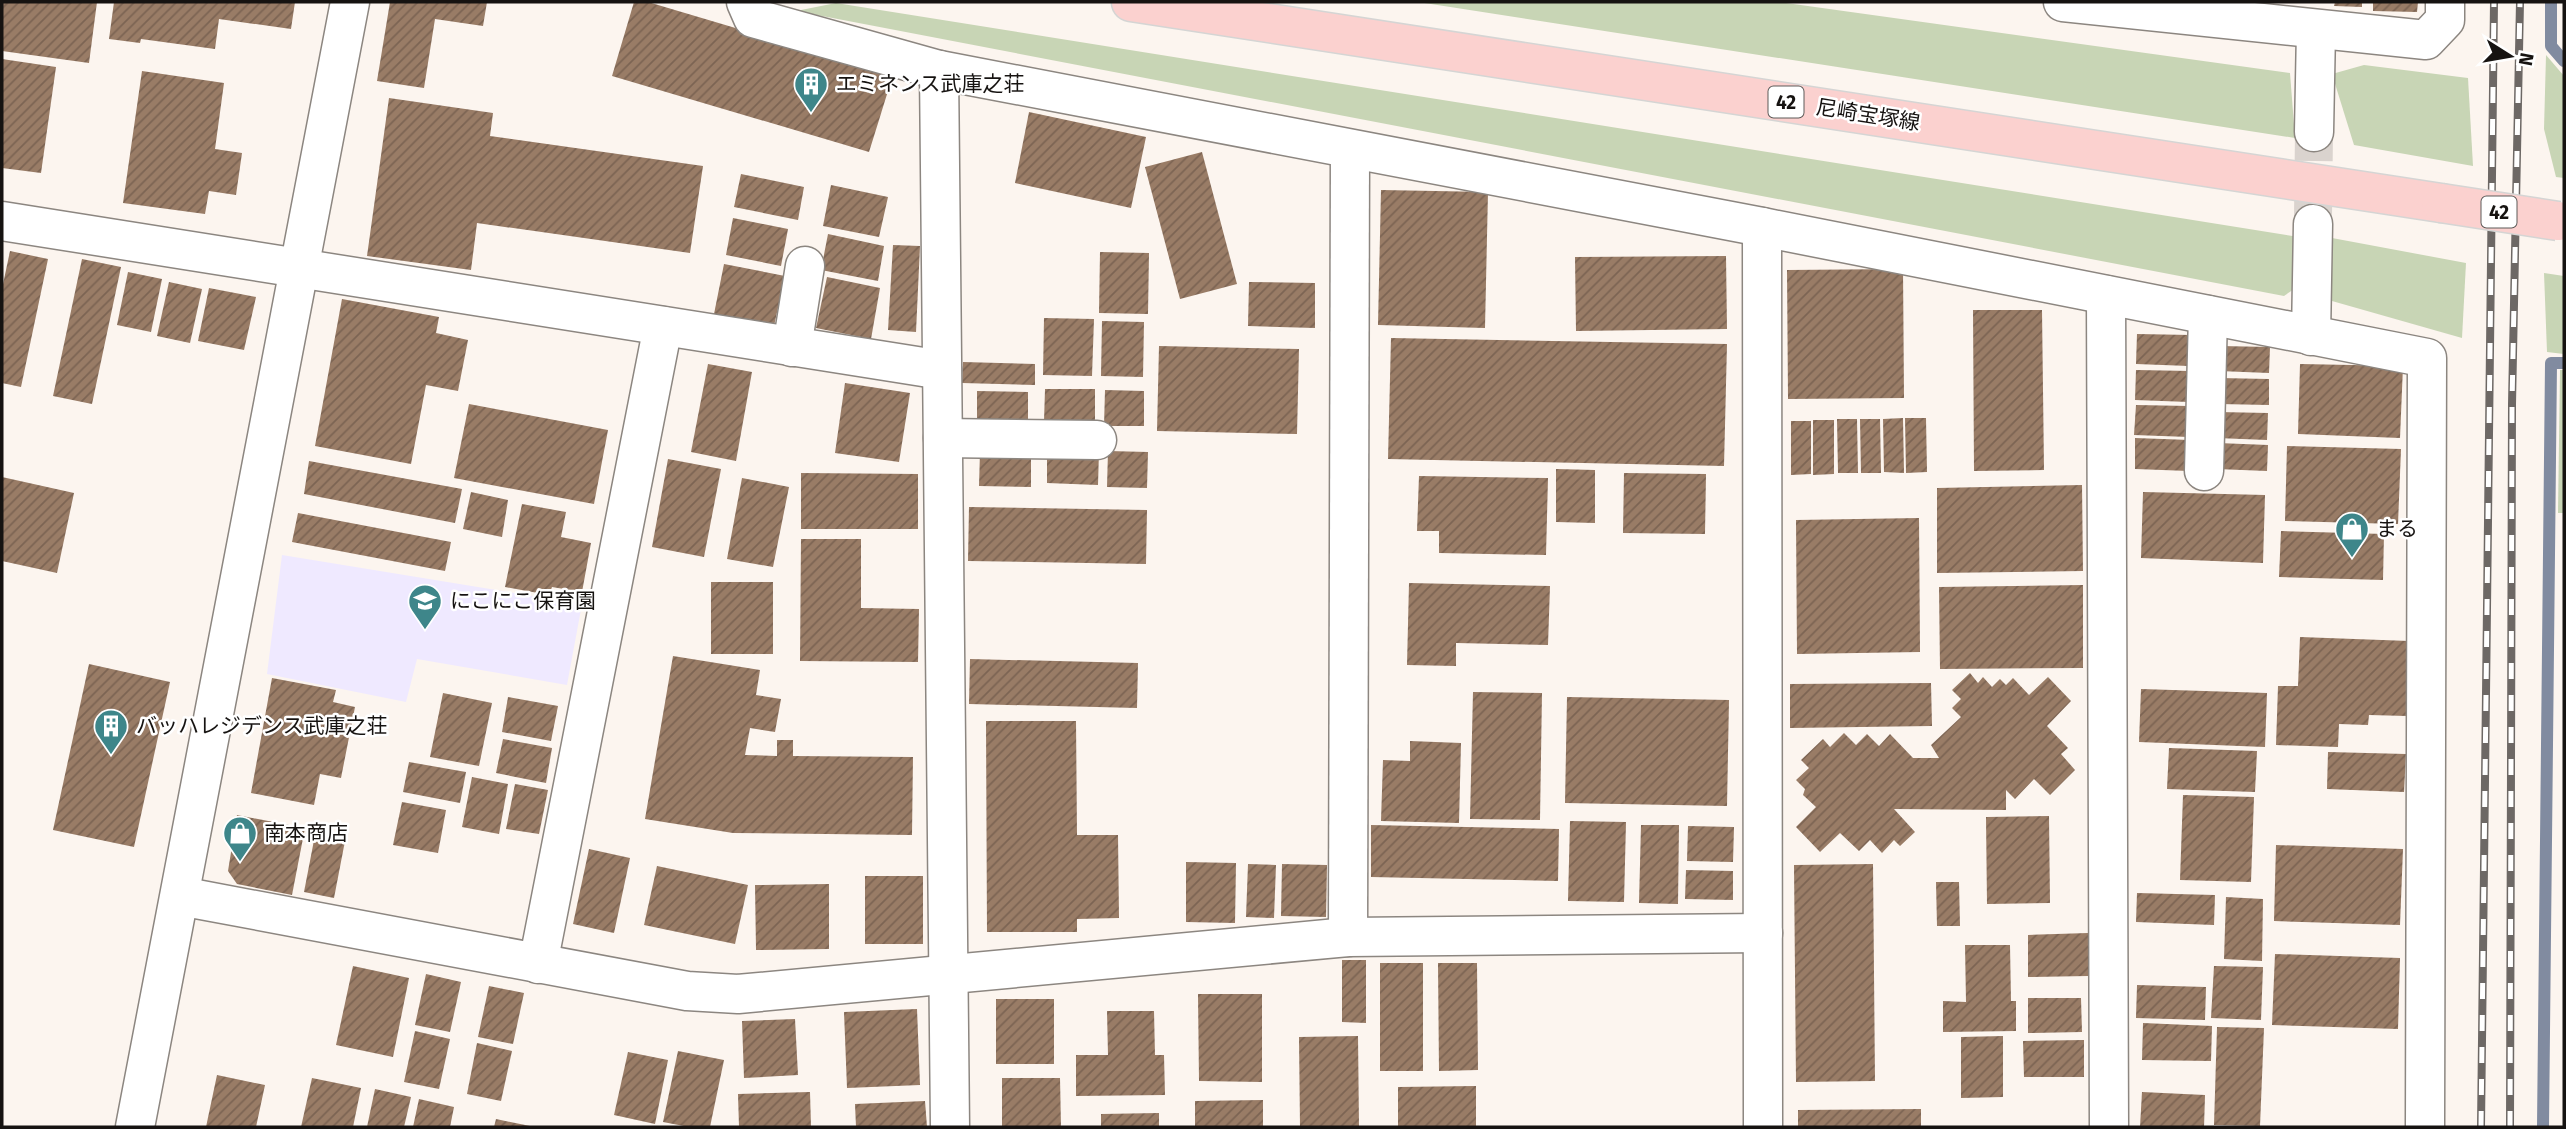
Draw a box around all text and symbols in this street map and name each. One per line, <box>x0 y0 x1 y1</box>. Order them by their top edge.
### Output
north arrow <box>2475 21 2545 91</box>
text: N <box>2514 51 2539 68</box>
building icon: エミネンス武庫之荘 <box>792 65 830 114</box>
place label: エミネンス武庫之荘 <box>836 71 1025 97</box>
road number: 42 <box>1768 86 1803 118</box>
street label: 尼崎宝塚線 <box>1814 94 1922 136</box>
road number: 42 <box>2482 196 2516 228</box>
shop icon: まる <box>2333 510 2371 559</box>
place label: まる <box>2376 516 2418 542</box>
school or university icon: にこにこ保育園 <box>406 582 444 631</box>
place label: にこにこ保育園 <box>450 588 596 614</box>
building icon: バッハレジデンス武庫之荘 <box>92 707 130 756</box>
place label: バッハレジデンス武庫之荘 <box>136 713 388 739</box>
shop icon: 南本商店 <box>221 814 259 863</box>
place label: 南本商店 <box>264 820 348 846</box>

